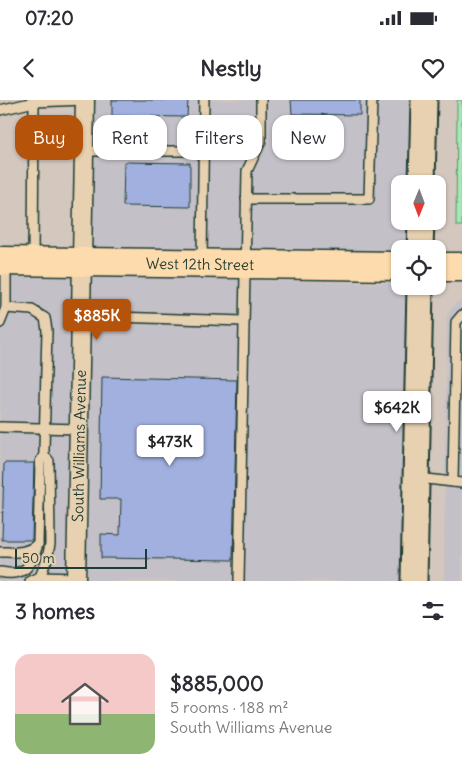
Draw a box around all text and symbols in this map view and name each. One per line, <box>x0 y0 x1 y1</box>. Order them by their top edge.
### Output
text: 07:20 <box>25 6 74 30</box>
icon: back <box>15 54 43 82</box>
text: Nestly <box>200 54 262 82</box>
icon: heart <box>419 54 447 82</box>
chip: Buy <box>15 115 83 160</box>
chip: Rent <box>93 115 167 160</box>
chip: Filters <box>177 115 262 160</box>
chip: New <box>272 115 344 160</box>
north arrow <box>391 175 446 230</box>
map controls <box>391 175 446 295</box>
button: locate <box>391 240 446 295</box>
street label: West 12th Street <box>146 253 254 274</box>
pin: $885K <box>62 298 132 341</box>
text: $885K <box>74 305 120 325</box>
street label: South Williams Avenue <box>68 370 89 522</box>
pin: $642K <box>362 390 432 433</box>
text: $642K <box>374 397 420 417</box>
pin: $473K <box>135 424 205 467</box>
text: $473K <box>148 431 192 451</box>
scale bar <box>15 546 148 569</box>
text: 50 m <box>22 549 55 567</box>
icon: filters <box>419 597 447 625</box>
text: 3 homes <box>15 598 95 625</box>
text: $885,000 <box>170 670 264 697</box>
icon: home <box>55 674 115 734</box>
text: 5 rooms · 188 m² <box>170 697 288 717</box>
text: South Williams Avenue <box>170 717 332 737</box>

